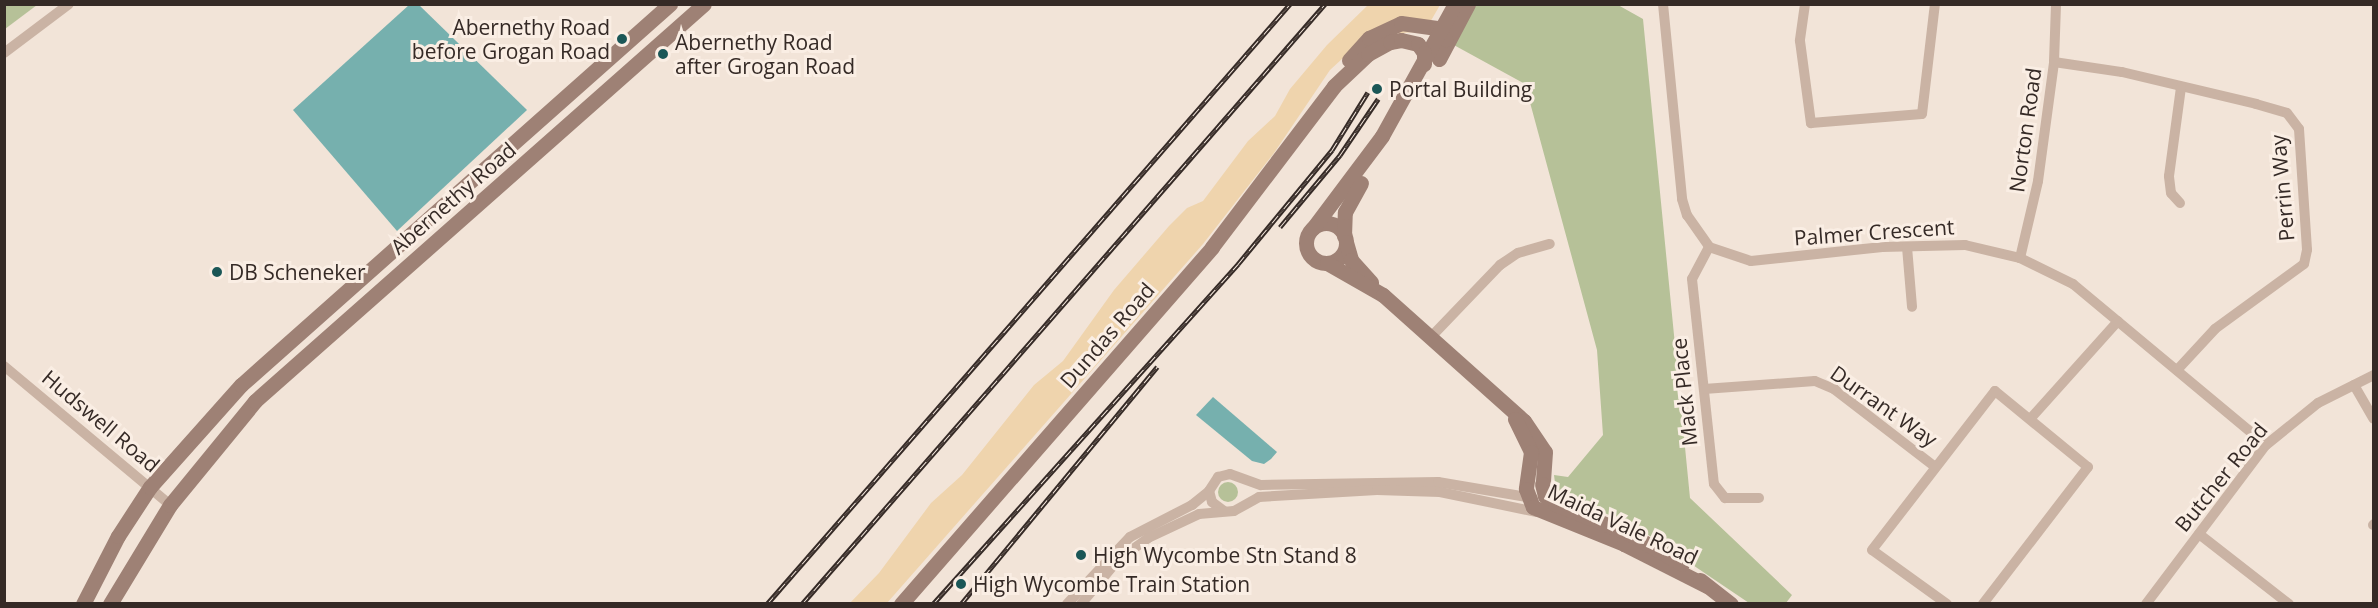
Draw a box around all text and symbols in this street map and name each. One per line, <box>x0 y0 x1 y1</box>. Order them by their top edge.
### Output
place label: Abernethy Road before Grogan Road <box>412 14 610 64</box>
place label: Abernethy Road after Grogan Road <box>675 29 855 79</box>
marker: Abernethy Road before Grogan Road <box>615 32 629 46</box>
marker: Abernethy Road after Grogan Road <box>656 47 670 61</box>
street label: Norton Road <box>2004 66 2046 194</box>
place label: Portal Building <box>1389 76 1532 102</box>
marker: Portal Building <box>1370 82 1384 96</box>
street label: Perrin Way <box>2265 134 2299 242</box>
street label: Abernethy Road <box>385 137 521 259</box>
street label: Palmer Crescent <box>1793 214 1955 250</box>
place label: DB Scheneker <box>229 259 366 285</box>
marker: DB Scheneker <box>210 265 224 279</box>
street label: Dundas Road <box>1054 277 1160 393</box>
street label: Mack Place <box>1666 337 1702 447</box>
street label: Durrant Way <box>1826 360 1942 452</box>
street label: Hudswell Road <box>37 365 165 477</box>
street label: Butcher Road <box>2169 417 2273 537</box>
street label: Maida Vale Road <box>1544 478 1702 570</box>
place label: High Wycombe Stn Stand 8 <box>1093 542 1357 568</box>
marker: High Wycombe Stn Stand 8 <box>1074 548 1088 562</box>
place label: High Wycombe Train Station <box>973 571 1250 597</box>
marker: High Wycombe Train Station <box>954 577 968 591</box>

